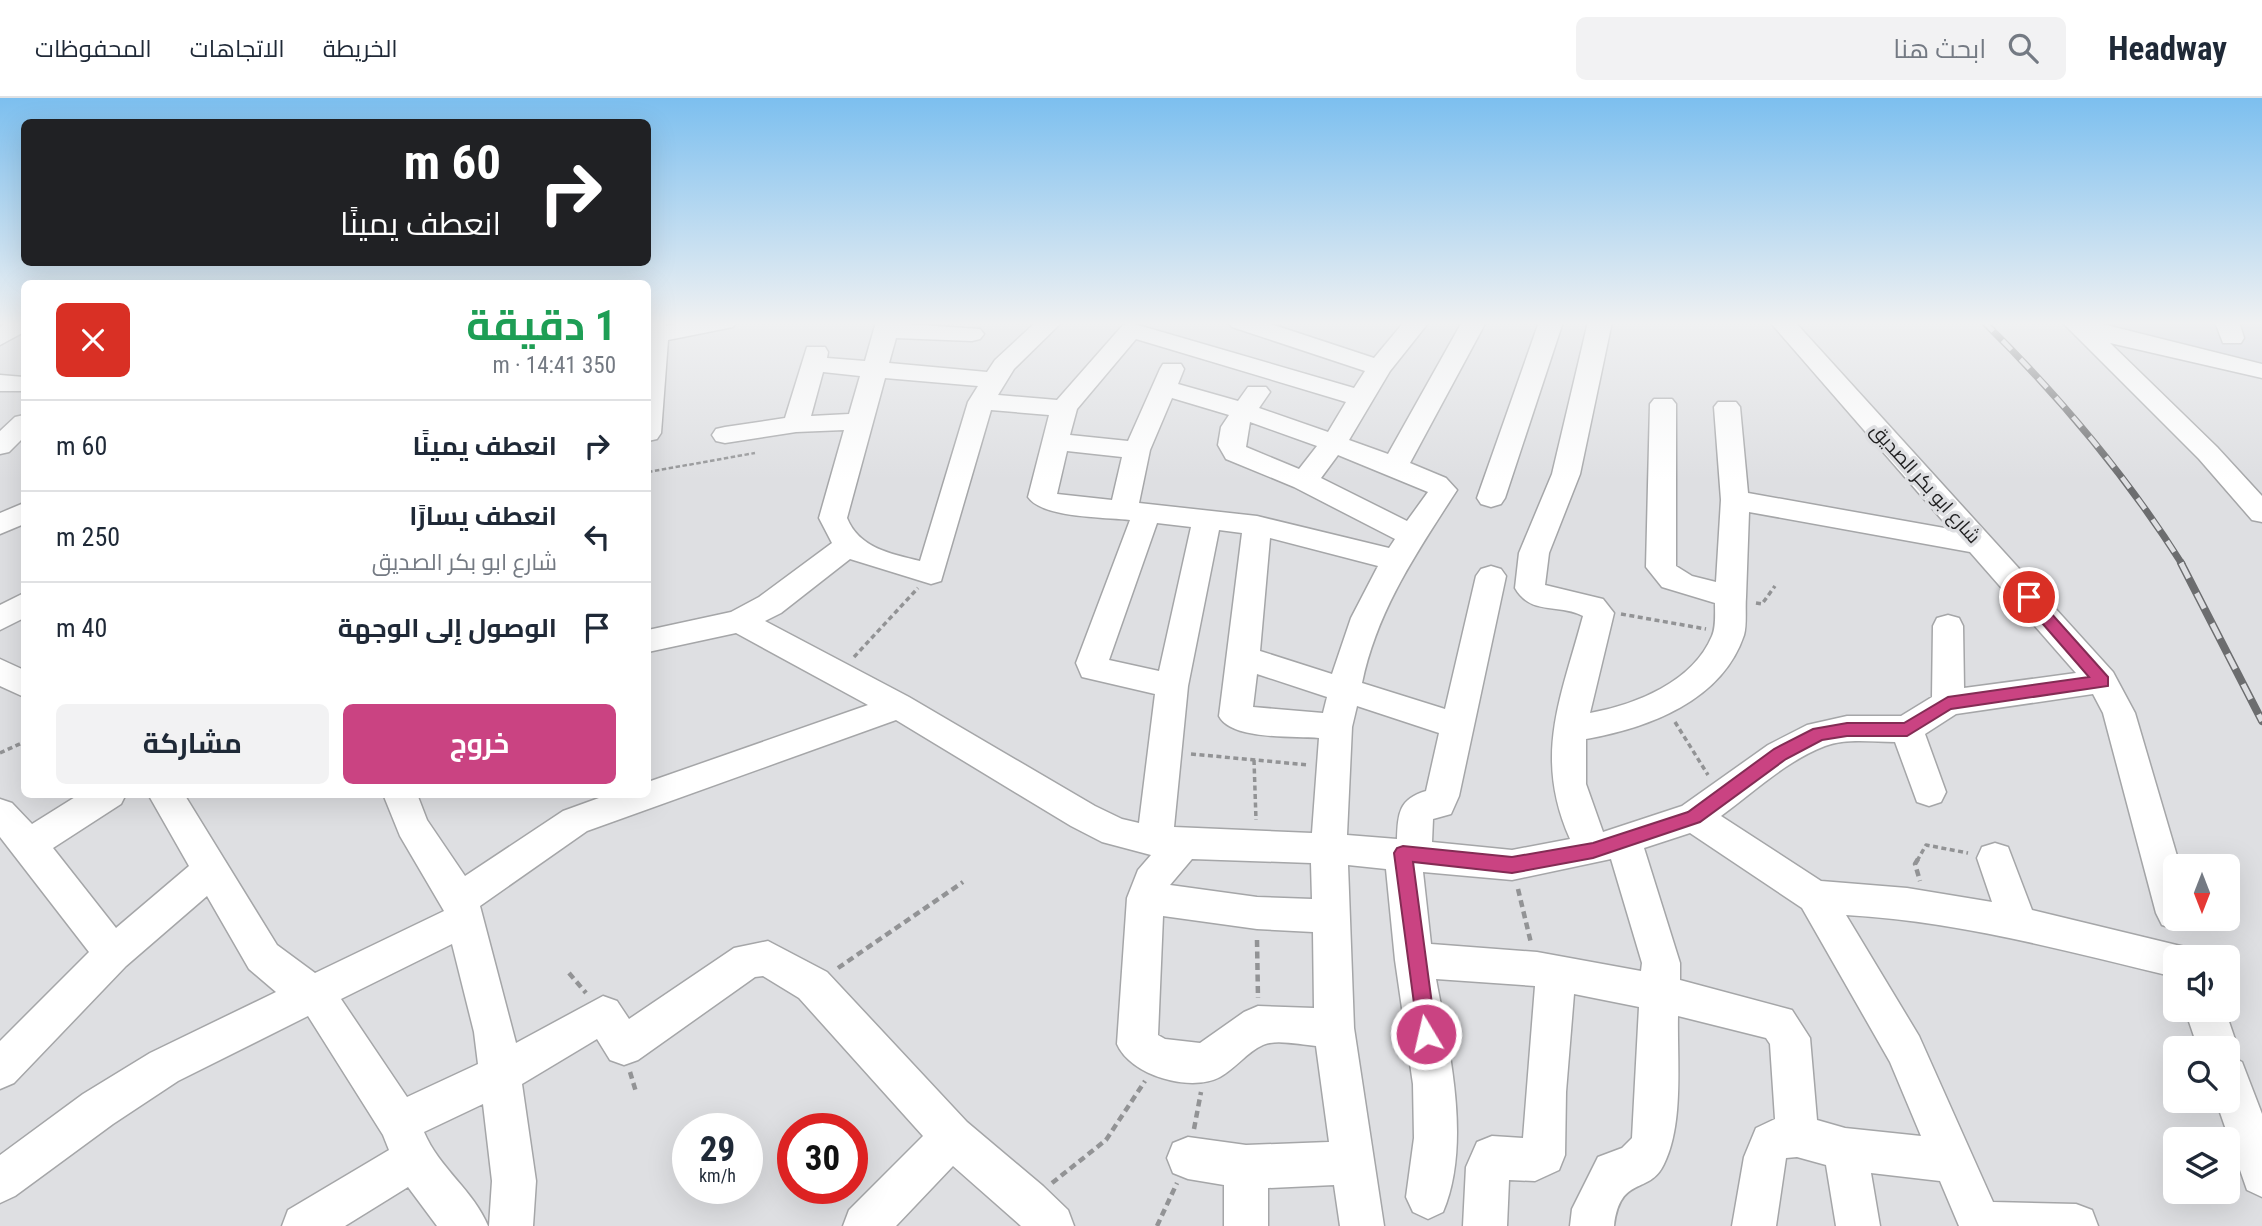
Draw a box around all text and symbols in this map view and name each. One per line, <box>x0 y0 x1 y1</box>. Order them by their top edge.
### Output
search box <box>1576 17 2066 80</box>
icon: search <box>2004 29 2042 67</box>
text: Headway <box>2108 29 2227 68</box>
text: ابحث هنا <box>1893 34 1986 64</box>
text: المحفوظات <box>35 35 152 63</box>
text: الاتجاهات <box>190 35 285 63</box>
text: الخريطة <box>323 35 398 63</box>
text: 60 m <box>404 134 501 191</box>
icon: right <box>525 147 616 238</box>
text: انعطف يمينًا <box>340 205 501 243</box>
text: 1 دقيقة <box>466 301 616 350</box>
button: close <box>56 303 130 377</box>
text: 350 m · 14:41 <box>492 352 616 379</box>
street label: شارع ابو بكر الصديق <box>1864 419 1985 549</box>
icon: right <box>578 427 616 465</box>
text: 60 m <box>56 431 107 461</box>
text: انعطف يمينًا <box>412 431 557 461</box>
text: انعطف يسارًا <box>409 501 557 531</box>
icon: left <box>578 518 616 556</box>
text: 250 m <box>56 522 120 552</box>
text: شارع ابو بكر الصديق <box>372 549 557 576</box>
pin <box>1999 567 2059 627</box>
icon: arrive <box>2010 578 2048 616</box>
icon: arrive <box>578 609 616 647</box>
text: 40 m <box>56 613 107 643</box>
text: الوصول إلى الوجهة <box>338 613 557 643</box>
button: مشاركة <box>56 704 329 784</box>
button: خروج <box>343 704 616 784</box>
north arrow <box>2163 854 2240 931</box>
map controls <box>2163 854 2240 1204</box>
button: sound <box>2163 945 2240 1022</box>
position arrow <box>1389 997 1463 1071</box>
button: search <box>2163 1036 2240 1113</box>
speed limit sign: 30 <box>777 1113 868 1204</box>
button: layers <box>2163 1127 2240 1204</box>
text: 29 <box>700 1129 735 1170</box>
text: km/h <box>699 1165 736 1186</box>

